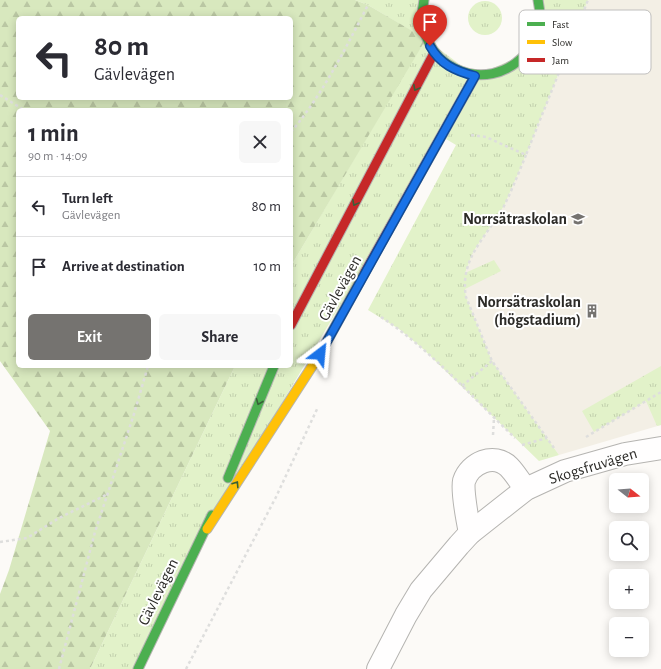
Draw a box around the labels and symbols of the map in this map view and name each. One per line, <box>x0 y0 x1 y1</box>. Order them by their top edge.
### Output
pin <box>413 5 447 46</box>
legend <box>519 10 651 74</box>
text: Fast <box>552 19 570 30</box>
text: Slow <box>552 37 573 48</box>
text: Jam <box>552 55 569 66</box>
one-way arrow <box>413 83 420 91</box>
one-way arrow <box>352 198 360 206</box>
place label: Norrsätraskolan <box>463 211 567 227</box>
school or university icon: Norrsätraskolan <box>570 211 586 227</box>
street label: Gävlevägen <box>316 253 364 323</box>
place label: Norrsätraskolan (högstadium) <box>477 294 581 328</box>
building icon: Norrsätraskolan (högstadium) <box>584 303 600 319</box>
position arrow <box>299 333 341 375</box>
one-way arrow <box>256 399 264 406</box>
street label: Skogsfruvägen <box>547 445 639 487</box>
north arrow <box>609 473 649 513</box>
one-way arrow <box>231 481 239 488</box>
street label: Gävlevägen <box>135 556 181 628</box>

